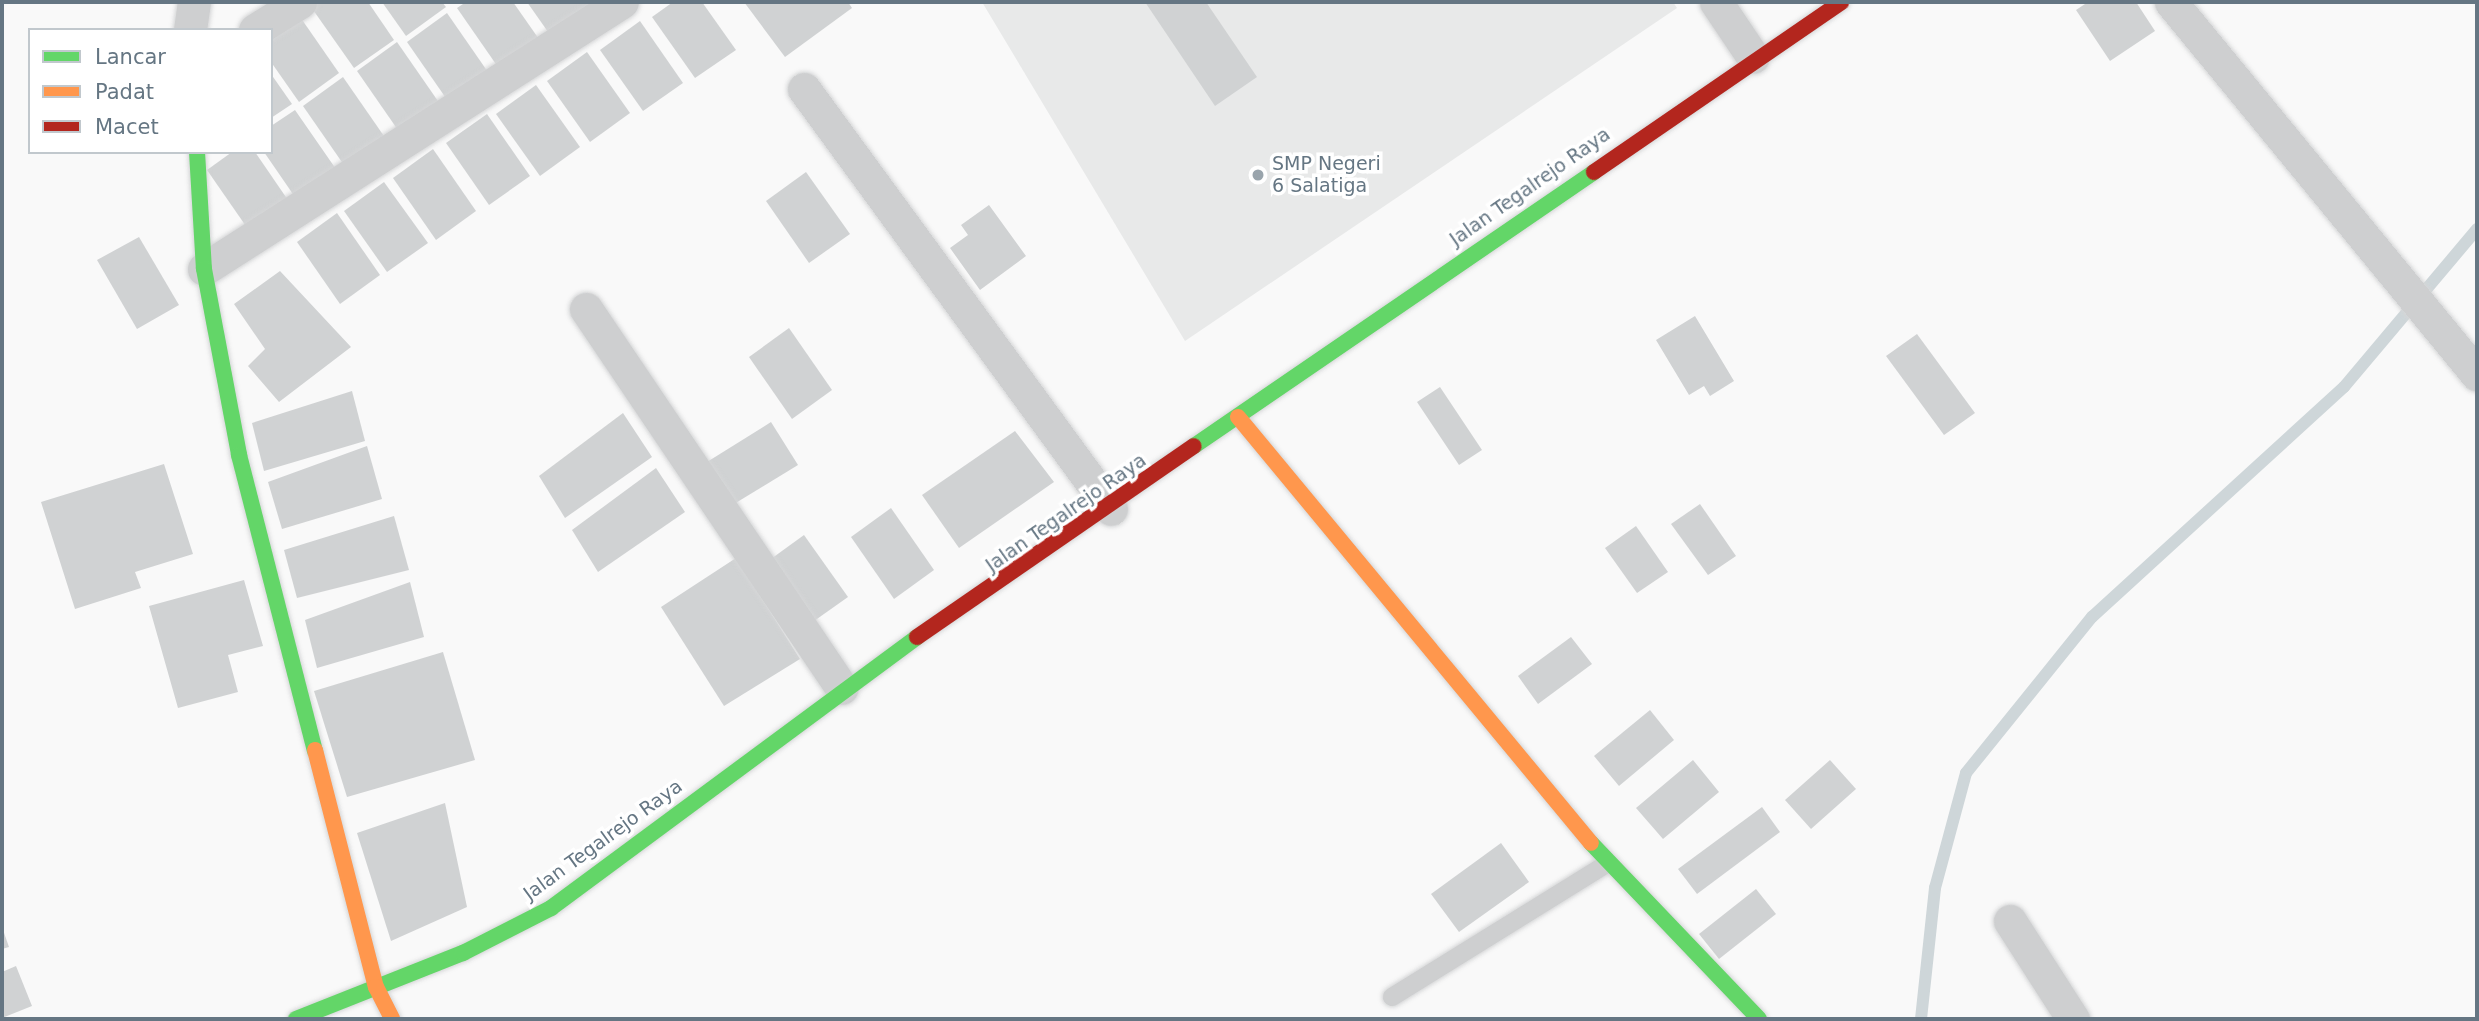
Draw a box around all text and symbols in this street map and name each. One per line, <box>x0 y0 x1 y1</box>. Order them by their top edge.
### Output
legend <box>28 28 273 154</box>
text: Lancar <box>95 45 166 69</box>
text: Padat <box>95 80 154 104</box>
text: Macet <box>95 115 159 139</box>
street label: Jalan Tegalrejo Raya <box>1445 123 1615 251</box>
place label: SMP Negeri 6 Salatiga <box>1272 153 1381 197</box>
marker: SMP Negeri 6 Salatiga <box>1250 167 1266 183</box>
street label: Jalan Tegalrejo Raya <box>981 449 1151 577</box>
street label: Jalan Tegalrejo Raya <box>519 775 687 905</box>

